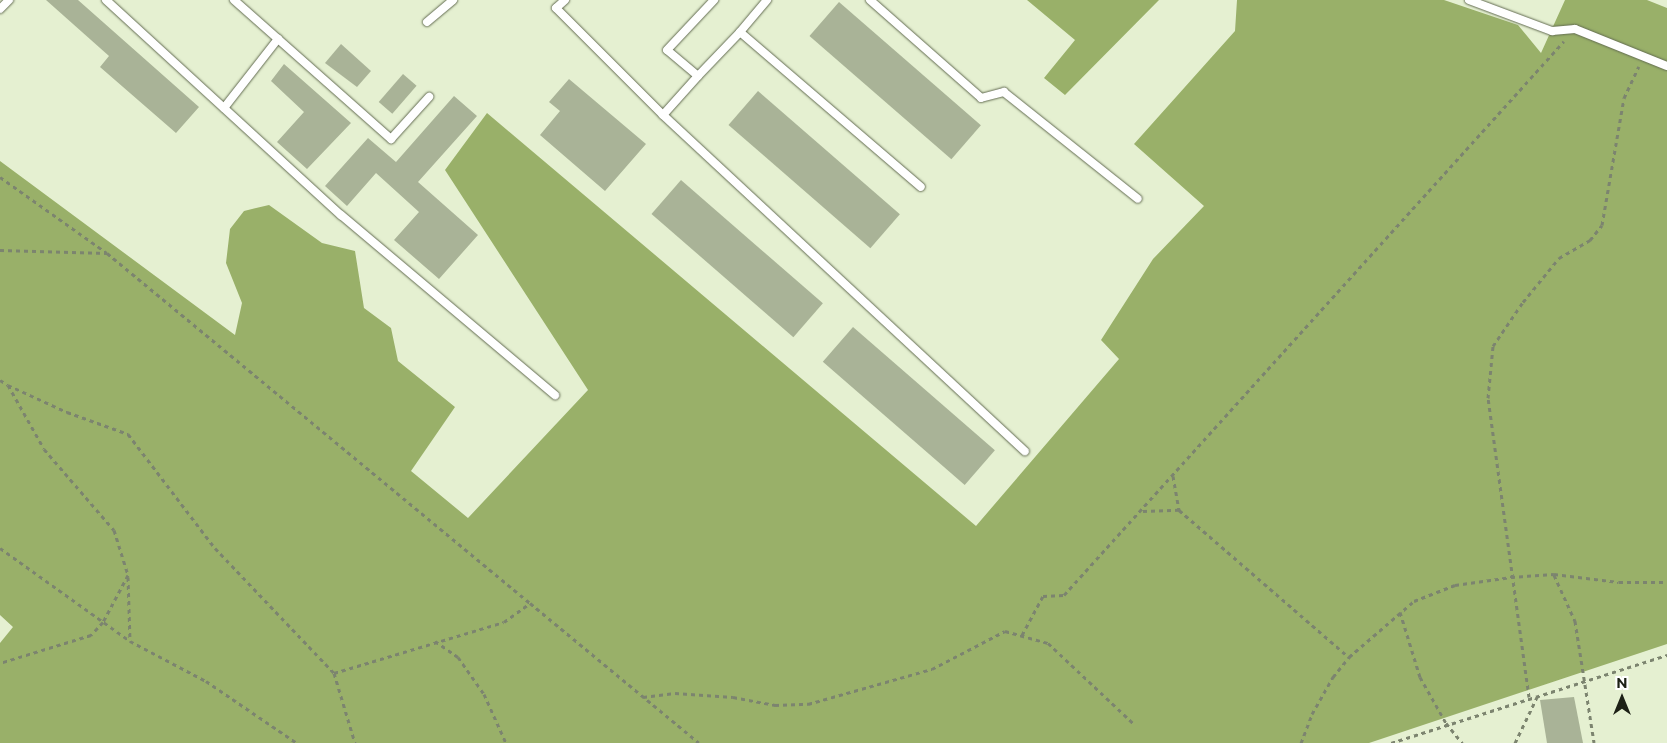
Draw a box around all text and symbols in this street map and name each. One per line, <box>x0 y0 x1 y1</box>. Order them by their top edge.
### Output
north arrow <box>1597 673 1647 723</box>
text: N <box>1616 674 1628 692</box>

